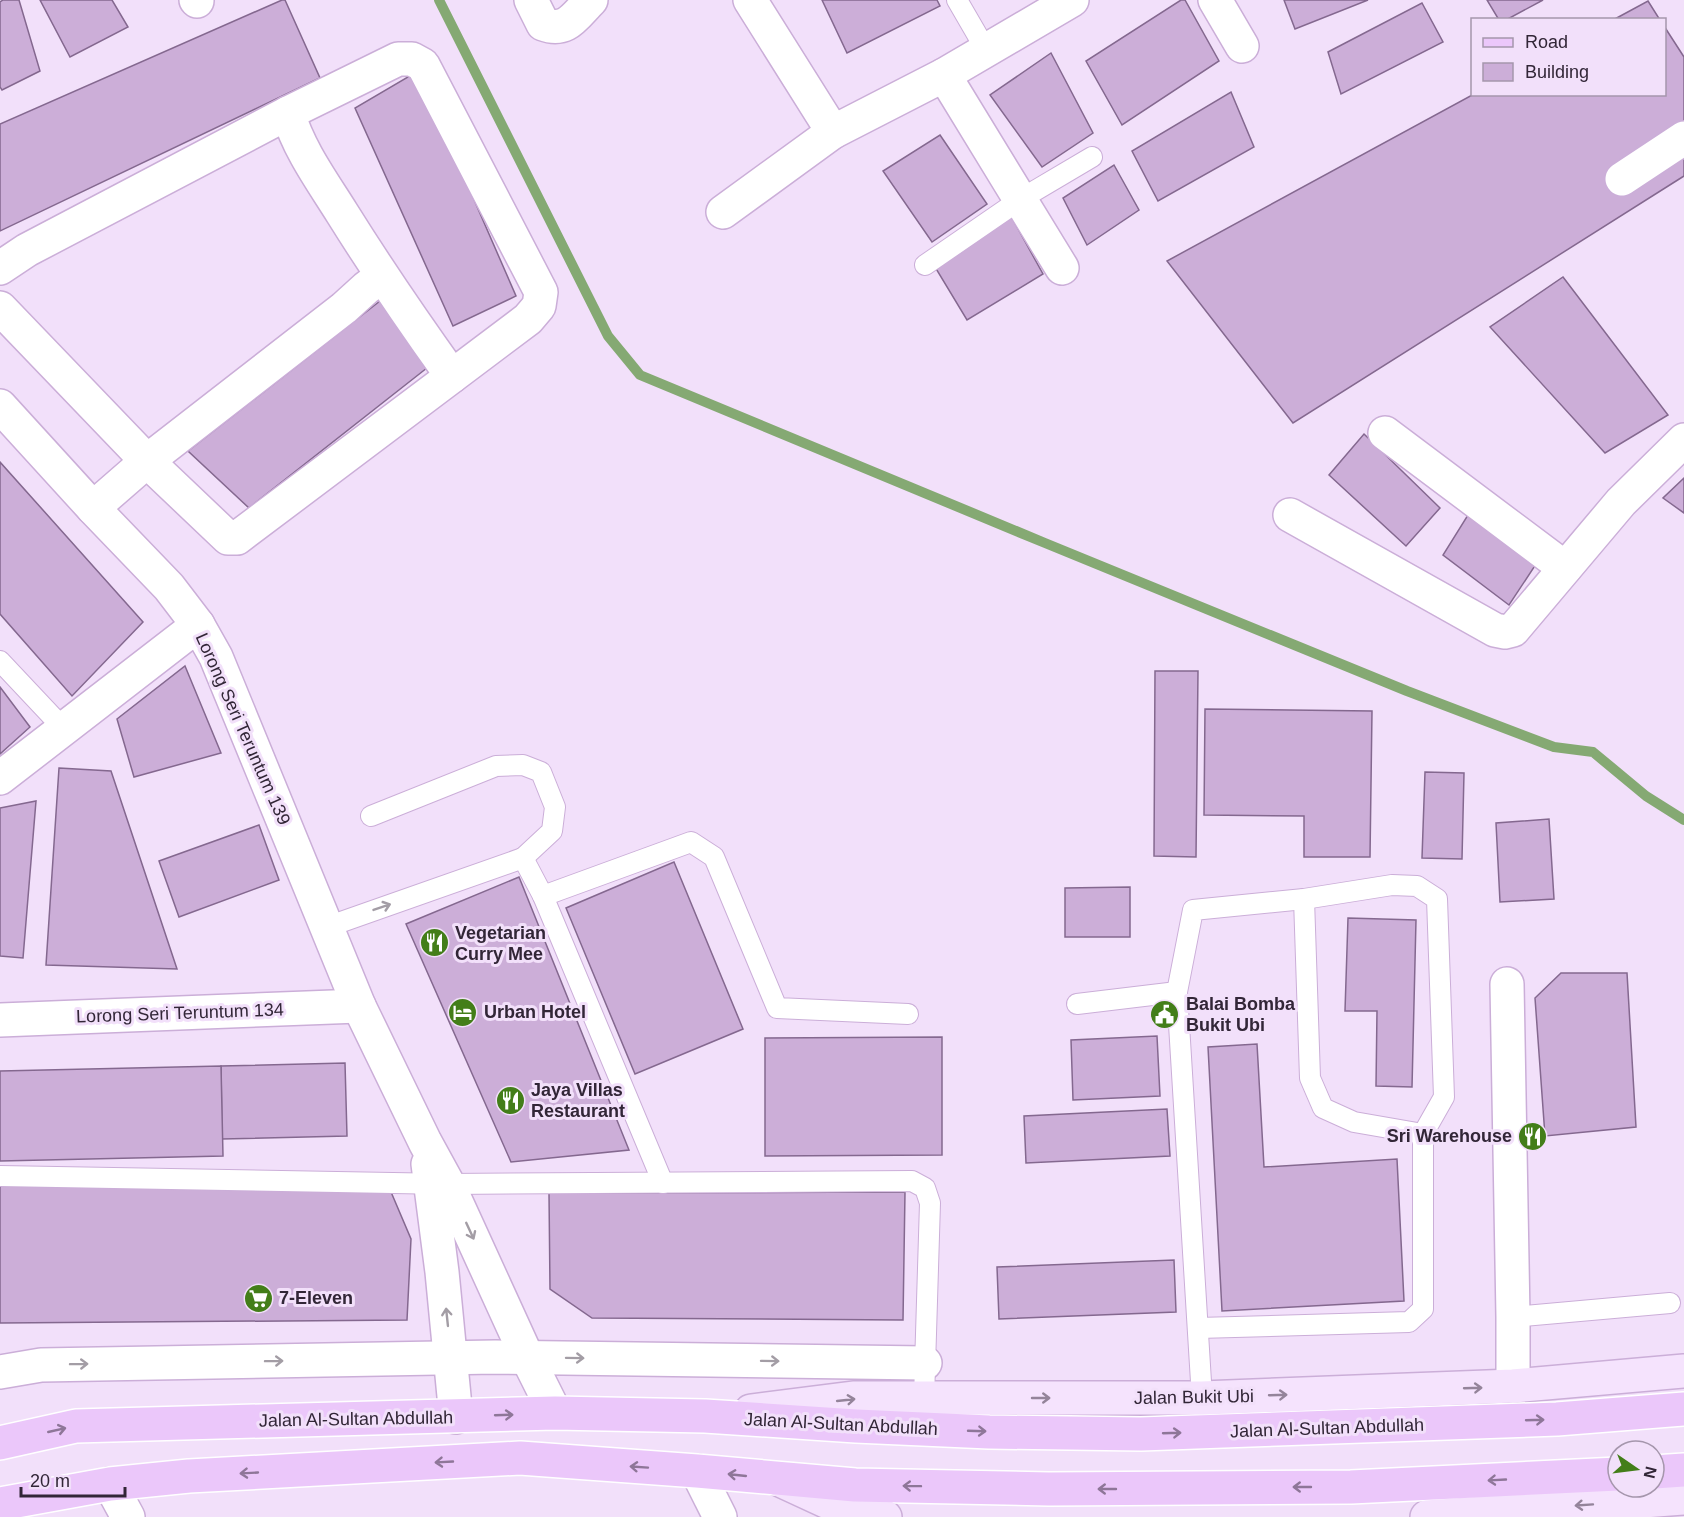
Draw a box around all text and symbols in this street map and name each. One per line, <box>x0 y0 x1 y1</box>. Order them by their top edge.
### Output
legend <box>1471 18 1666 96</box>
text: Road <box>1525 32 1568 52</box>
text: Building <box>1525 62 1589 82</box>
street label: Lorong Seri Teruntum 139 <box>192 630 294 828</box>
one-way arrow <box>372 901 391 912</box>
place label: Vegetarian Curry Mee <box>455 923 546 964</box>
restaurant icon: Vegetarian Curry Mee <box>418 927 450 959</box>
place label: Balai Bomba Bukit Ubi <box>1186 994 1296 1035</box>
hotel icon: Urban Hotel <box>447 996 479 1028</box>
public building icon: Balai Bomba Bukit Ubi <box>1149 998 1181 1030</box>
street label: Lorong Seri Teruntum 134 <box>76 999 284 1027</box>
place label: Urban Hotel <box>484 1002 586 1022</box>
place label: Jaya Villas Restaurant <box>531 1080 625 1121</box>
restaurant icon: Jaya Villas Restaurant <box>494 1084 526 1116</box>
restaurant icon: Sri Warehouse <box>1517 1120 1549 1152</box>
place label: Sri Warehouse <box>1387 1126 1512 1146</box>
one-way arrow <box>464 1222 476 1240</box>
supermarket icon: 7-Eleven <box>242 1282 274 1314</box>
place label: 7-Eleven <box>279 1288 353 1308</box>
one-way arrow <box>441 1307 452 1327</box>
one-way arrow <box>564 1352 584 1364</box>
one-way arrow <box>263 1355 283 1367</box>
one-way arrow <box>759 1355 779 1366</box>
one-way arrow <box>68 1359 88 1370</box>
one-way arrow <box>1462 1382 1482 1393</box>
street label: Jalan Bukit Ubi <box>1134 1386 1254 1408</box>
one-way arrow <box>1268 1389 1288 1401</box>
one-way arrow <box>1031 1392 1051 1404</box>
one-way arrow <box>836 1394 856 1405</box>
street label: Jalan Al-Sultan Abdullah <box>259 1407 453 1431</box>
one-way arrow <box>493 1409 513 1420</box>
street label: Jalan Al-Sultan Abdullah <box>744 1409 938 1439</box>
one-way arrow <box>1524 1414 1544 1425</box>
street label: Jalan Al-Sultan Abdullah <box>1230 1415 1424 1441</box>
one-way arrow <box>47 1424 66 1435</box>
one-way arrow <box>967 1426 987 1437</box>
one-way arrow <box>1162 1428 1182 1439</box>
north arrow <box>1606 1439 1666 1499</box>
one-way arrow <box>435 1457 455 1468</box>
scale bar <box>21 1460 124 1498</box>
one-way arrow <box>629 1461 649 1472</box>
text: N <box>1640 1465 1660 1480</box>
one-way arrow <box>240 1467 260 1478</box>
one-way arrow <box>727 1469 747 1480</box>
text: 20 m <box>30 1471 70 1491</box>
one-way arrow <box>1487 1474 1507 1485</box>
one-way arrow <box>902 1480 922 1492</box>
one-way arrow <box>1292 1481 1312 1493</box>
one-way arrow <box>1097 1483 1117 1494</box>
one-way arrow <box>1574 1500 1594 1511</box>

